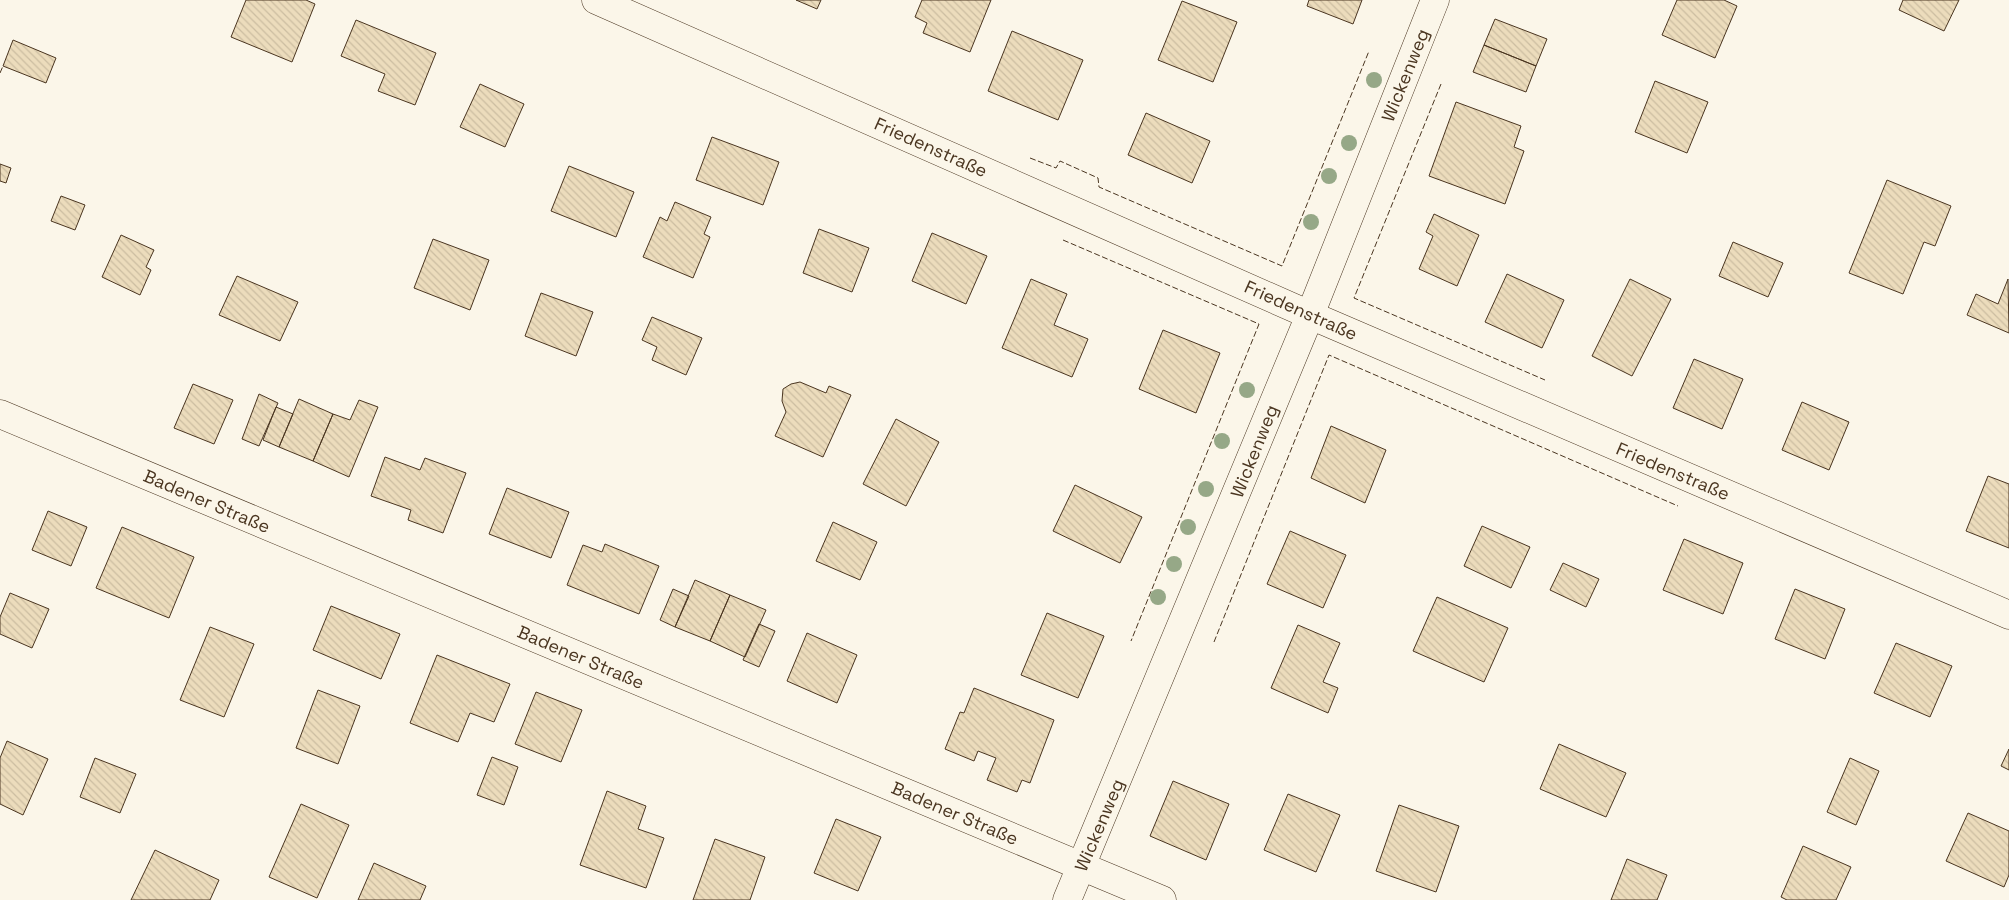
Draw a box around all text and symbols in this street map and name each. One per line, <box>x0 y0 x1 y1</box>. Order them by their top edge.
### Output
street label: Wickenweg <box>1376 25 1434 125</box>
street label: Friedenstraße <box>871 112 991 182</box>
street label: Friedenstraße <box>1241 275 1361 345</box>
street label: Wickenweg <box>1225 401 1283 501</box>
street label: Friedenstraße <box>1613 437 1733 505</box>
street label: Badener Straße <box>140 464 274 538</box>
street label: Badener Straße <box>514 620 648 694</box>
street label: Wickenweg <box>1069 775 1129 875</box>
street label: Badener Straße <box>888 776 1022 850</box>

